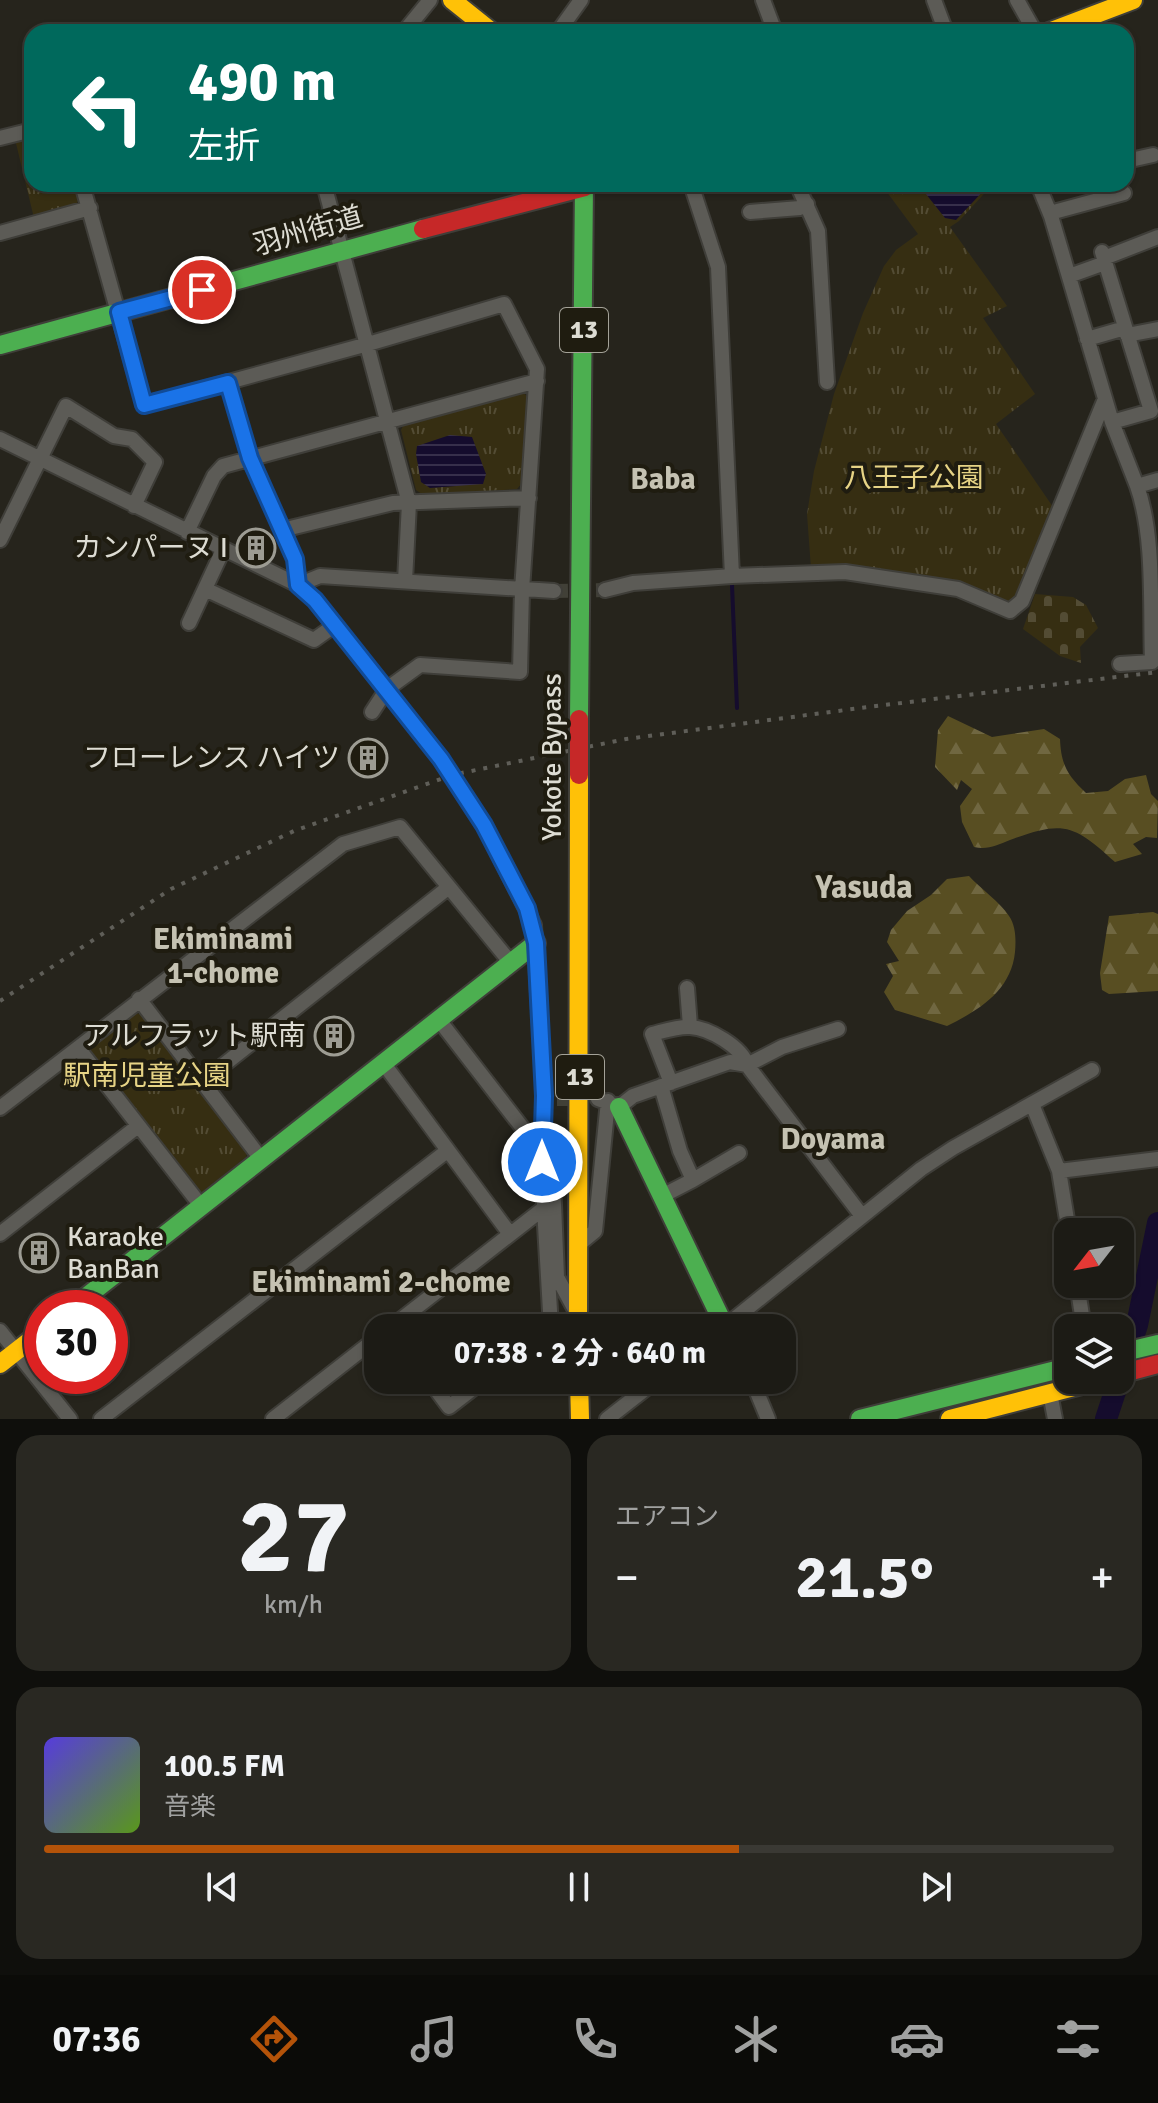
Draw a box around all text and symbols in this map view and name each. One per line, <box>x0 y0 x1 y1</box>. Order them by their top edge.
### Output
text: 490 m <box>188 47 336 116</box>
icon: left <box>56 56 160 160</box>
text: 左折 <box>188 124 260 169</box>
street label: 羽州街道 <box>249 199 367 263</box>
pin <box>168 256 236 324</box>
icon: arrive <box>180 268 224 312</box>
road number: 13 <box>560 308 608 352</box>
district label: Baba <box>630 461 696 498</box>
park label: 八王子公園 <box>844 461 984 495</box>
building icon: カンパーヌ I <box>235 527 277 569</box>
place label: カンパーヌ I <box>74 531 228 565</box>
street label: Yokote Bypass <box>535 673 569 841</box>
building icon: フローレンス ハイツ <box>347 737 389 779</box>
place label: フローレンス ハイツ <box>83 741 340 775</box>
district label: Yasuda <box>814 868 913 907</box>
district label: Ekiminami 1-chome <box>153 921 293 992</box>
building icon: アルフラット駅南 <box>313 1015 355 1057</box>
place label: アルフラット駅南 <box>82 1019 306 1053</box>
road number: 13 <box>556 1055 604 1099</box>
park label: 駅南児童公園 <box>63 1059 231 1093</box>
position arrow <box>500 1120 584 1204</box>
district label: Doyama <box>780 1121 886 1158</box>
north arrow <box>1054 1218 1134 1298</box>
map controls <box>1054 1218 1134 1394</box>
place label: Karaoke BanBan <box>67 1220 164 1286</box>
building icon: Karaoke BanBan <box>18 1232 60 1274</box>
district label: Ekiminami 2-chome <box>251 1264 511 1301</box>
speed limit sign: 30 <box>24 1290 128 1394</box>
button: layers <box>1054 1314 1134 1394</box>
text: 07:38 · 2 分 · 640 m <box>454 1335 706 1372</box>
text: 27 <box>237 1473 350 1601</box>
text: エアコン <box>615 1501 719 1533</box>
text: 21.5° <box>795 1541 934 1615</box>
text: − <box>615 1551 639 1605</box>
text: + <box>1090 1551 1114 1605</box>
text: km/h <box>264 1589 323 1621</box>
text: 100.5 FM <box>164 1748 285 1785</box>
text: 音楽 <box>164 1791 216 1823</box>
icon: previous <box>200 1865 244 1909</box>
icon: pause <box>557 1865 601 1909</box>
icon: next <box>914 1865 958 1909</box>
icon: directions <box>246 2011 302 2067</box>
icon: music <box>406 2011 462 2067</box>
icon: phone <box>567 2011 623 2067</box>
icon: climate <box>728 2011 784 2067</box>
icon: car <box>889 2011 945 2067</box>
icon: filters <box>1050 2011 1106 2067</box>
text: 07:36 <box>52 2017 141 2062</box>

